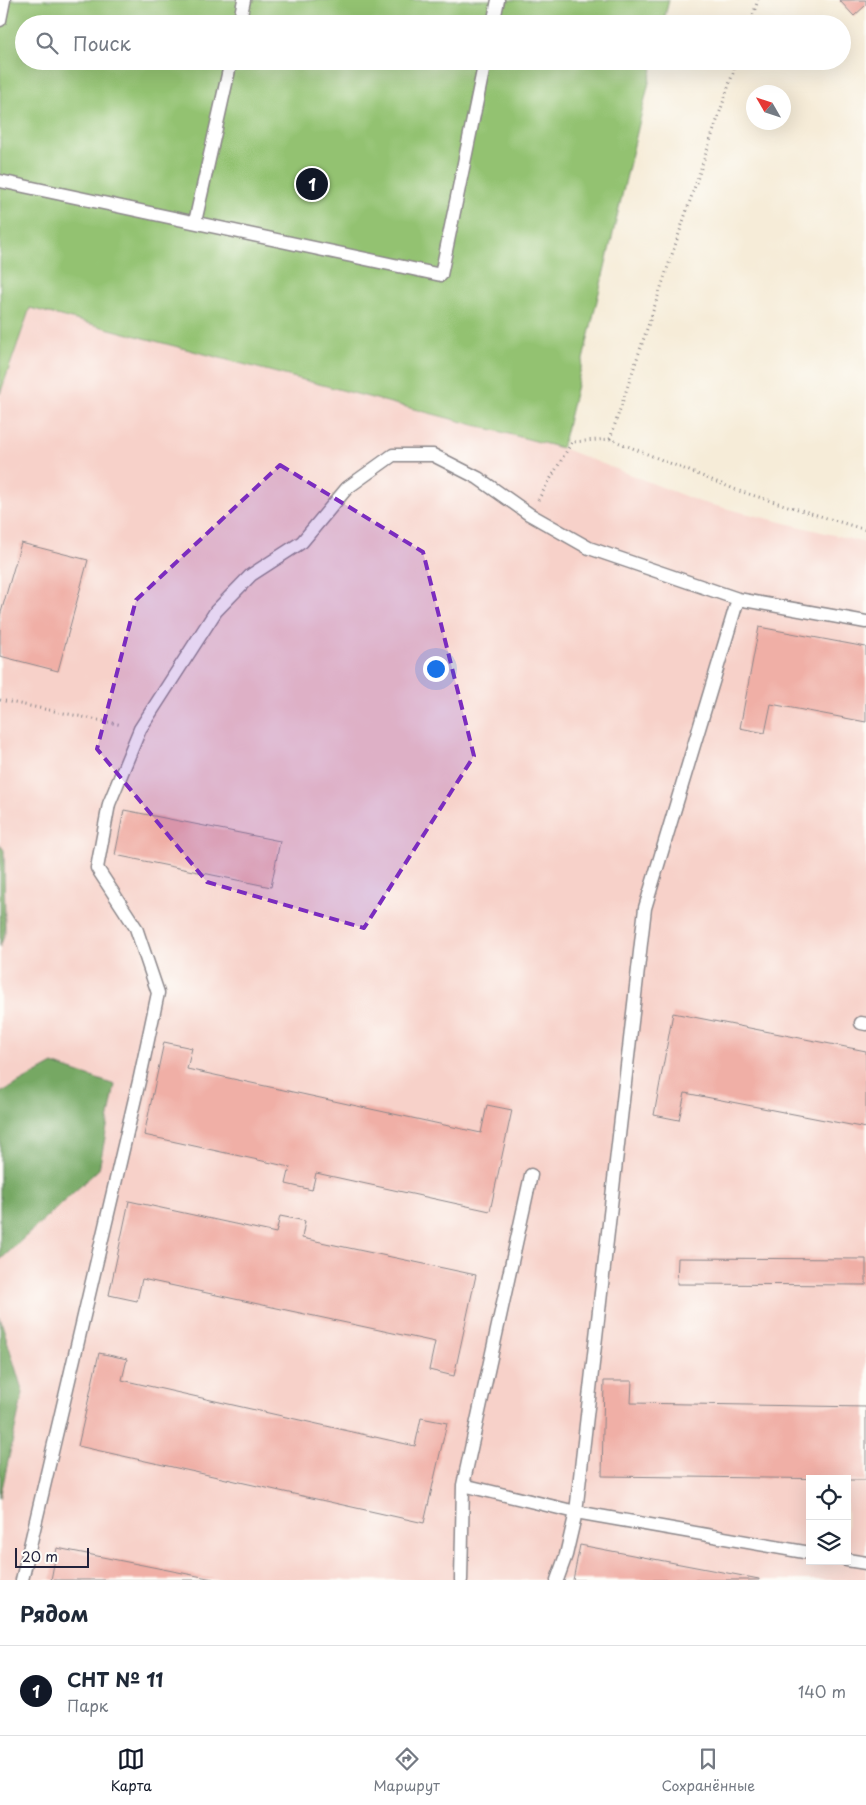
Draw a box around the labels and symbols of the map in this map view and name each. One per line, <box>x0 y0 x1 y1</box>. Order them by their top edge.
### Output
north arrow <box>746 85 791 130</box>
pin: 1 <box>296 165 328 203</box>
your location <box>423 656 449 682</box>
scale bar <box>15 1545 89 1568</box>

